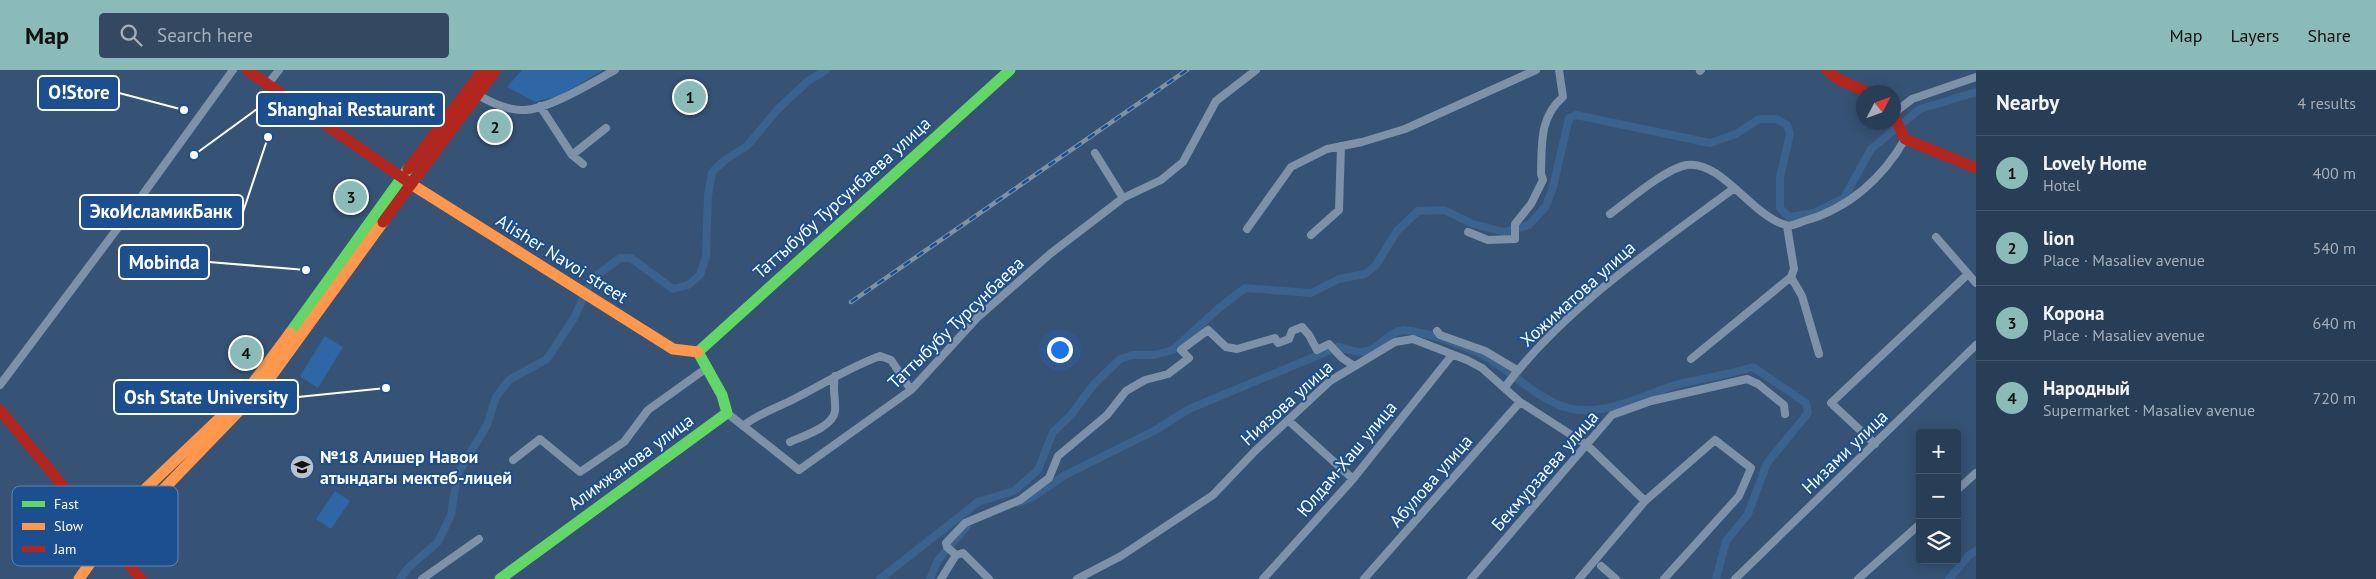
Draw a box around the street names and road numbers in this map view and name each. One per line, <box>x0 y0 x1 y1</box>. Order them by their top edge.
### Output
street label: Таттыбубу Турсунбаева улица <box>748 112 935 284</box>
street label: Alisher Navoi street <box>492 209 632 308</box>
street label: Хожиматова улица <box>1515 236 1640 351</box>
street label: Таттыбубу Турсунбаева <box>883 252 1029 394</box>
street label: Ниязова улица <box>1236 355 1338 450</box>
street label: Юлдам-Хаш улица <box>1292 396 1402 521</box>
street label: Низами улица <box>1797 405 1893 498</box>
street label: Бекмурзаева улица <box>1486 406 1603 536</box>
street label: Алимжанова улица <box>563 408 698 515</box>
street label: Абулова улица <box>1384 430 1477 532</box>

